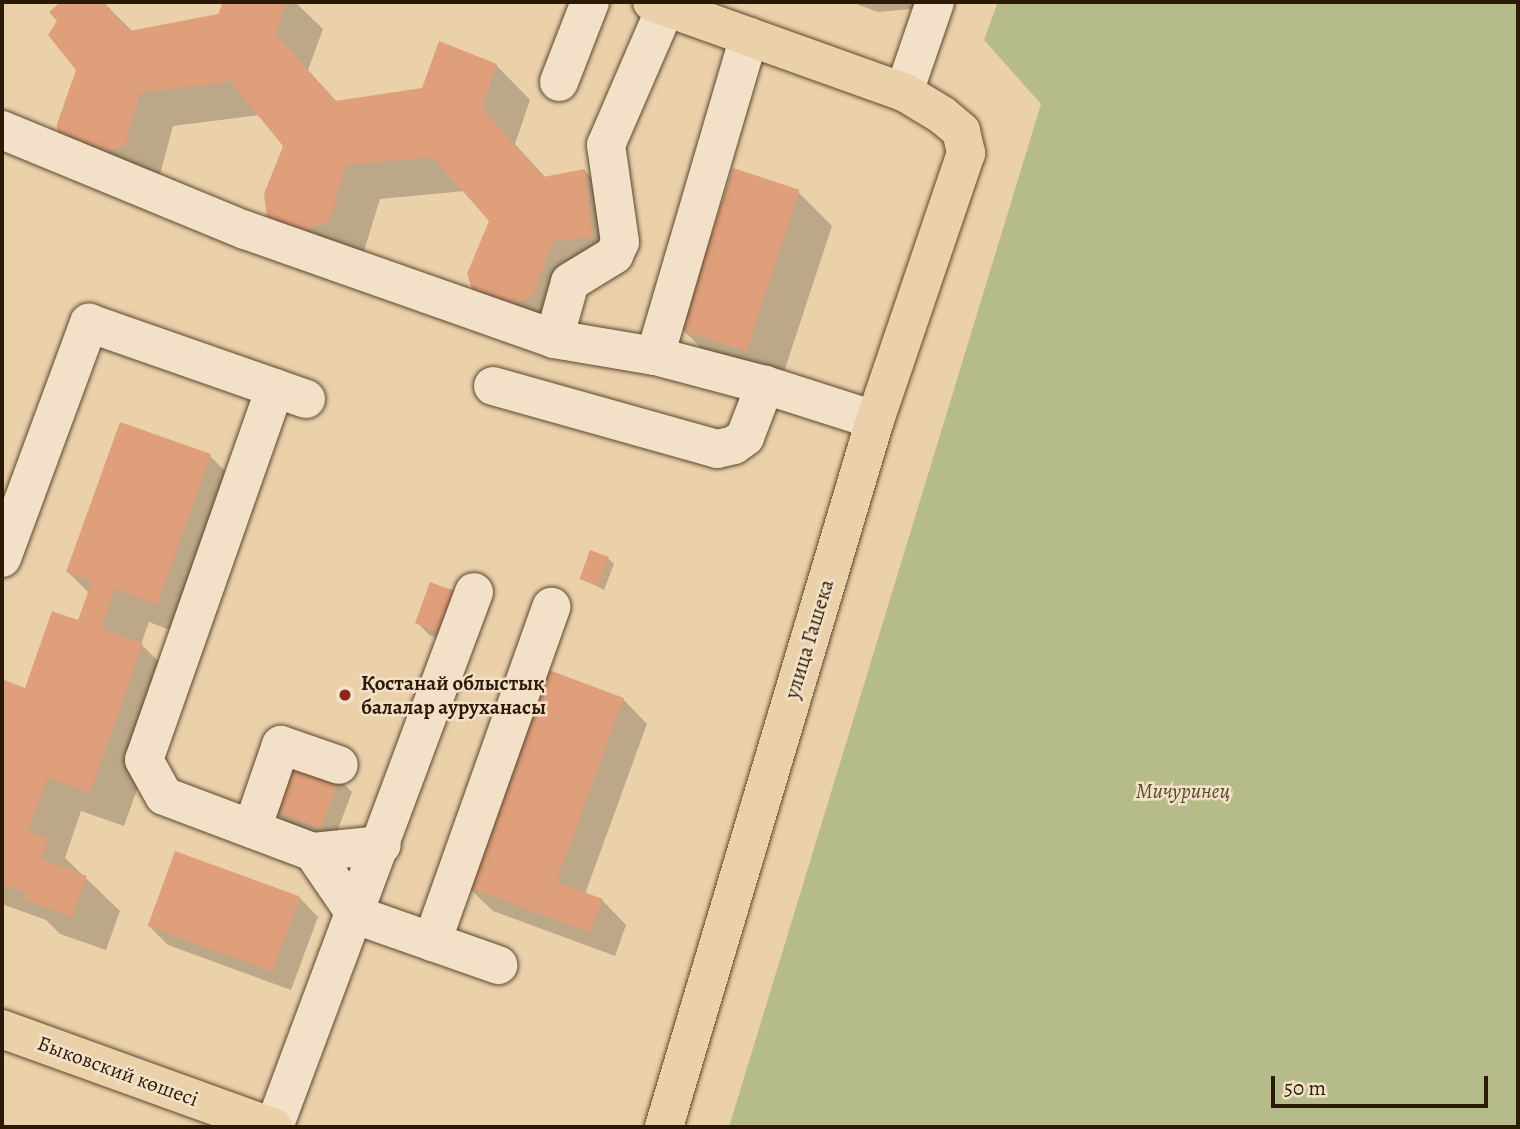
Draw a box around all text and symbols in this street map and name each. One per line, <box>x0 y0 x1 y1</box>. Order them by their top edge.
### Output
street label: улица Гашека <box>779 576 839 702</box>
place label: Қостанай облыстық балалар ауруханасы <box>361 670 546 720</box>
marker: Қостанай облыстық балалар ауруханасы <box>335 685 355 705</box>
park label: Мичуринец <box>1136 778 1230 804</box>
street label: Быковский көшесі <box>34 1030 202 1112</box>
scale bar <box>1275 1062 1492 1106</box>
text: 50 m <box>1284 1074 1326 1102</box>

